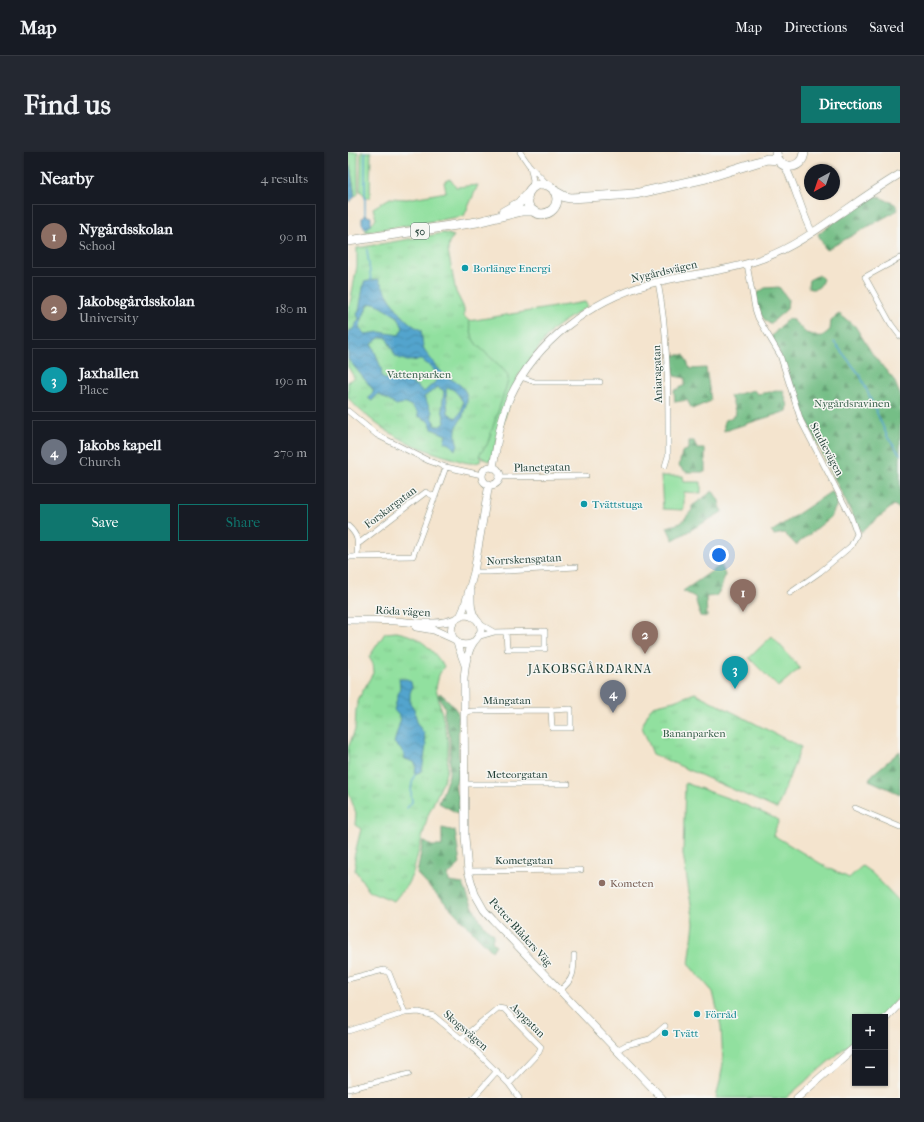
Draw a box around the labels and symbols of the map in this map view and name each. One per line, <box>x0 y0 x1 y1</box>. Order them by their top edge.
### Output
north arrow <box>804 164 840 200</box>
road number: 50 <box>411 223 429 239</box>
street label: Nygårdsvägen <box>630 257 699 285</box>
place label: Borlänge Energi <box>473 262 552 275</box>
marker: Borlänge Energi <box>460 263 470 273</box>
street label: Aniaragatan <box>650 344 665 404</box>
park label: Vattenparken <box>386 368 452 381</box>
park label: Nygårdsravinen <box>814 397 891 410</box>
street label: Studievägen <box>807 420 846 479</box>
street label: Planetgatan <box>513 460 571 474</box>
street label: Forskargatan <box>362 483 419 531</box>
place label: Tvättstuga <box>592 498 644 511</box>
marker: Tvättstuga <box>579 499 589 509</box>
your location <box>709 545 729 565</box>
street label: Norrskensgatan <box>486 551 562 568</box>
pin: 1 <box>730 579 756 612</box>
street label: Röda vägen <box>375 604 431 619</box>
pin: 2 <box>632 621 658 654</box>
pin: 3 <box>722 656 748 689</box>
district label: JAKOBSGÅRDARNA <box>527 661 652 676</box>
pin: 4 <box>600 680 626 713</box>
street label: Mångatan <box>483 694 532 707</box>
park label: Bananparken <box>662 727 726 740</box>
street label: Meteorgatan <box>486 768 548 781</box>
street label: Kometgatan <box>495 854 554 867</box>
place label: Kometen <box>610 877 654 890</box>
marker: Kometen <box>597 878 607 888</box>
street label: Petter Blåders Väg <box>486 895 555 969</box>
street label: Aspgatan <box>507 1000 548 1041</box>
street label: Skogsvägen <box>441 1007 491 1054</box>
place label: Förråd <box>705 1008 738 1021</box>
marker: Förråd <box>692 1009 702 1019</box>
place label: Tvätt <box>673 1027 699 1040</box>
marker: Tvätt <box>660 1028 670 1038</box>

